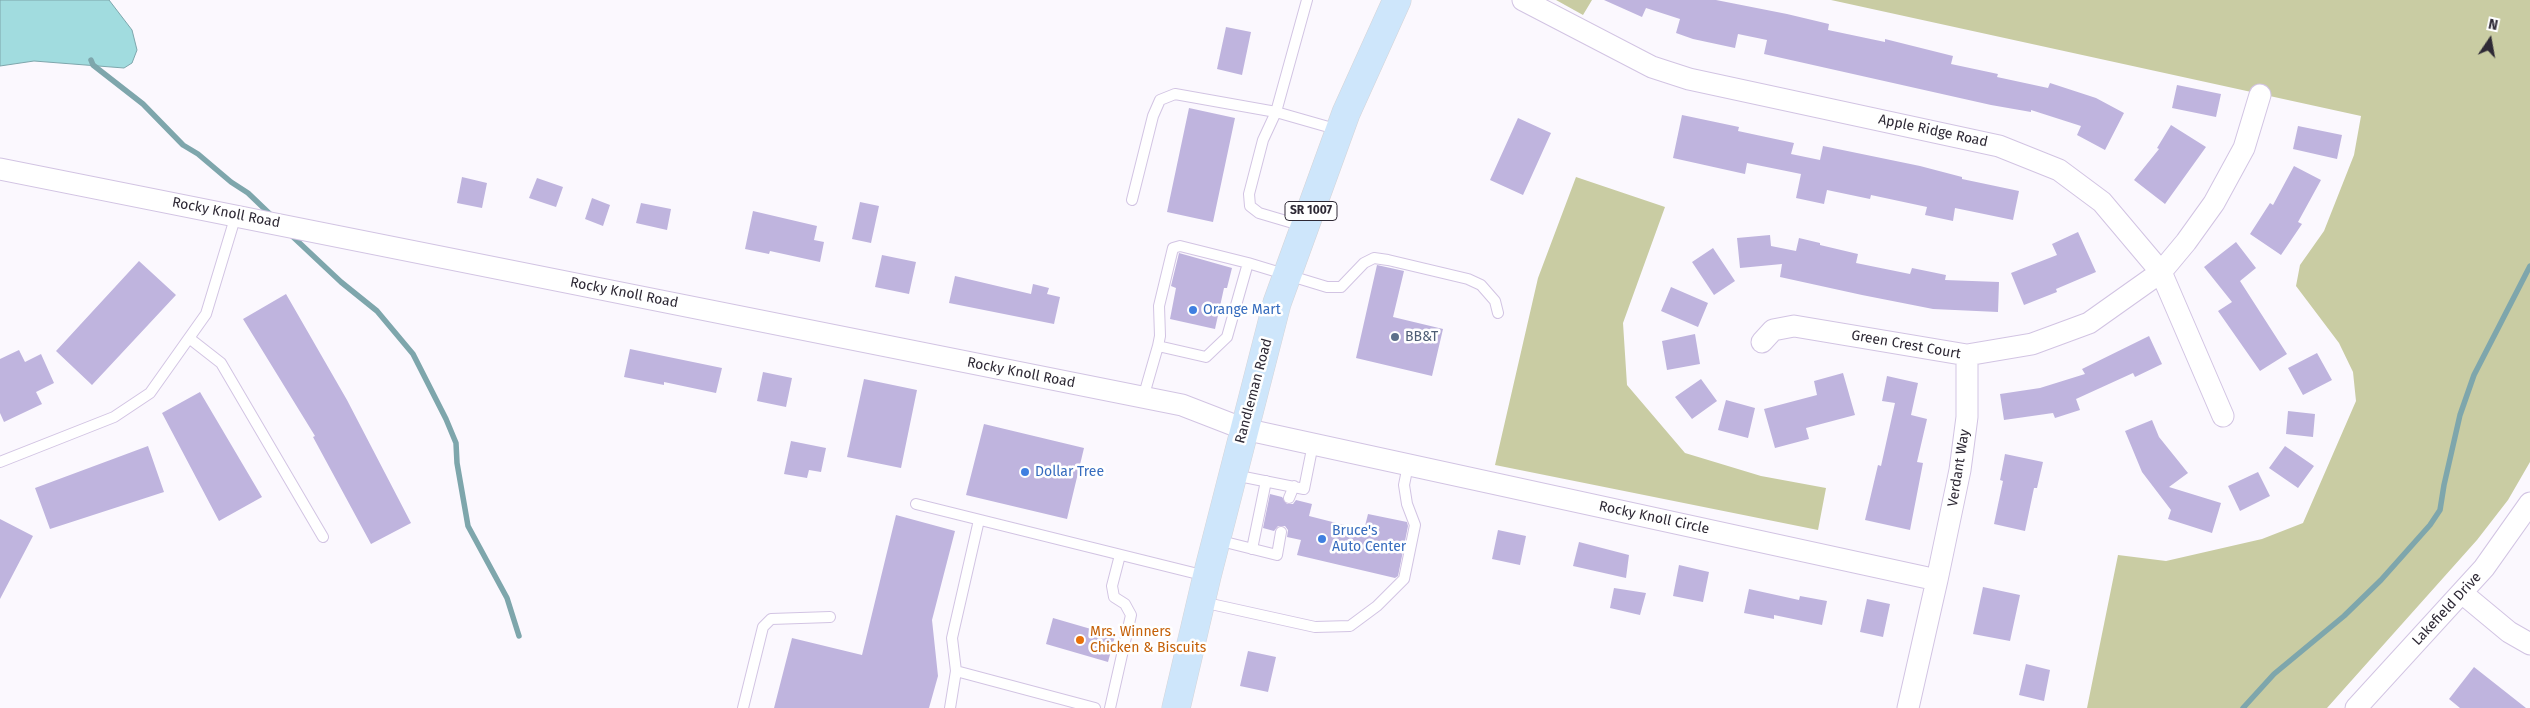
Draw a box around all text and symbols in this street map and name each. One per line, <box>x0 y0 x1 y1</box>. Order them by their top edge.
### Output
north arrow <box>2465 15 2515 65</box>
text: N <box>2487 16 2500 34</box>
street label: Apple Ridge Road <box>1877 111 1989 151</box>
street label: Rocky Knoll Road <box>171 194 281 232</box>
road number: SR 1007 <box>1285 202 1337 220</box>
street label: Rocky Knoll Road <box>569 274 679 312</box>
place label: Orange Mart <box>1203 302 1281 318</box>
marker: Orange Mart <box>1187 304 1199 316</box>
street label: Green Crest Court <box>1850 327 1962 363</box>
place label: BB&T <box>1405 329 1438 345</box>
marker: BB&T <box>1389 331 1401 343</box>
street label: Randleman Road <box>1232 337 1276 445</box>
street label: Rocky Knoll Road <box>966 354 1076 392</box>
street label: Verdant Way <box>1945 428 1973 508</box>
place label: Dollar Tree <box>1035 464 1104 480</box>
marker: Dollar Tree <box>1019 466 1031 478</box>
street label: Rocky Knoll Circle <box>1597 498 1711 538</box>
place label: Bruce's Auto Center <box>1332 523 1406 556</box>
marker: Bruce's Auto Center <box>1316 533 1328 545</box>
street label: Lakefield Drive <box>2409 569 2485 649</box>
place label: Mrs. Winners Chicken & Biscuits <box>1090 624 1206 656</box>
marker: Mrs. Winners Chicken & Biscuits <box>1074 634 1086 646</box>

